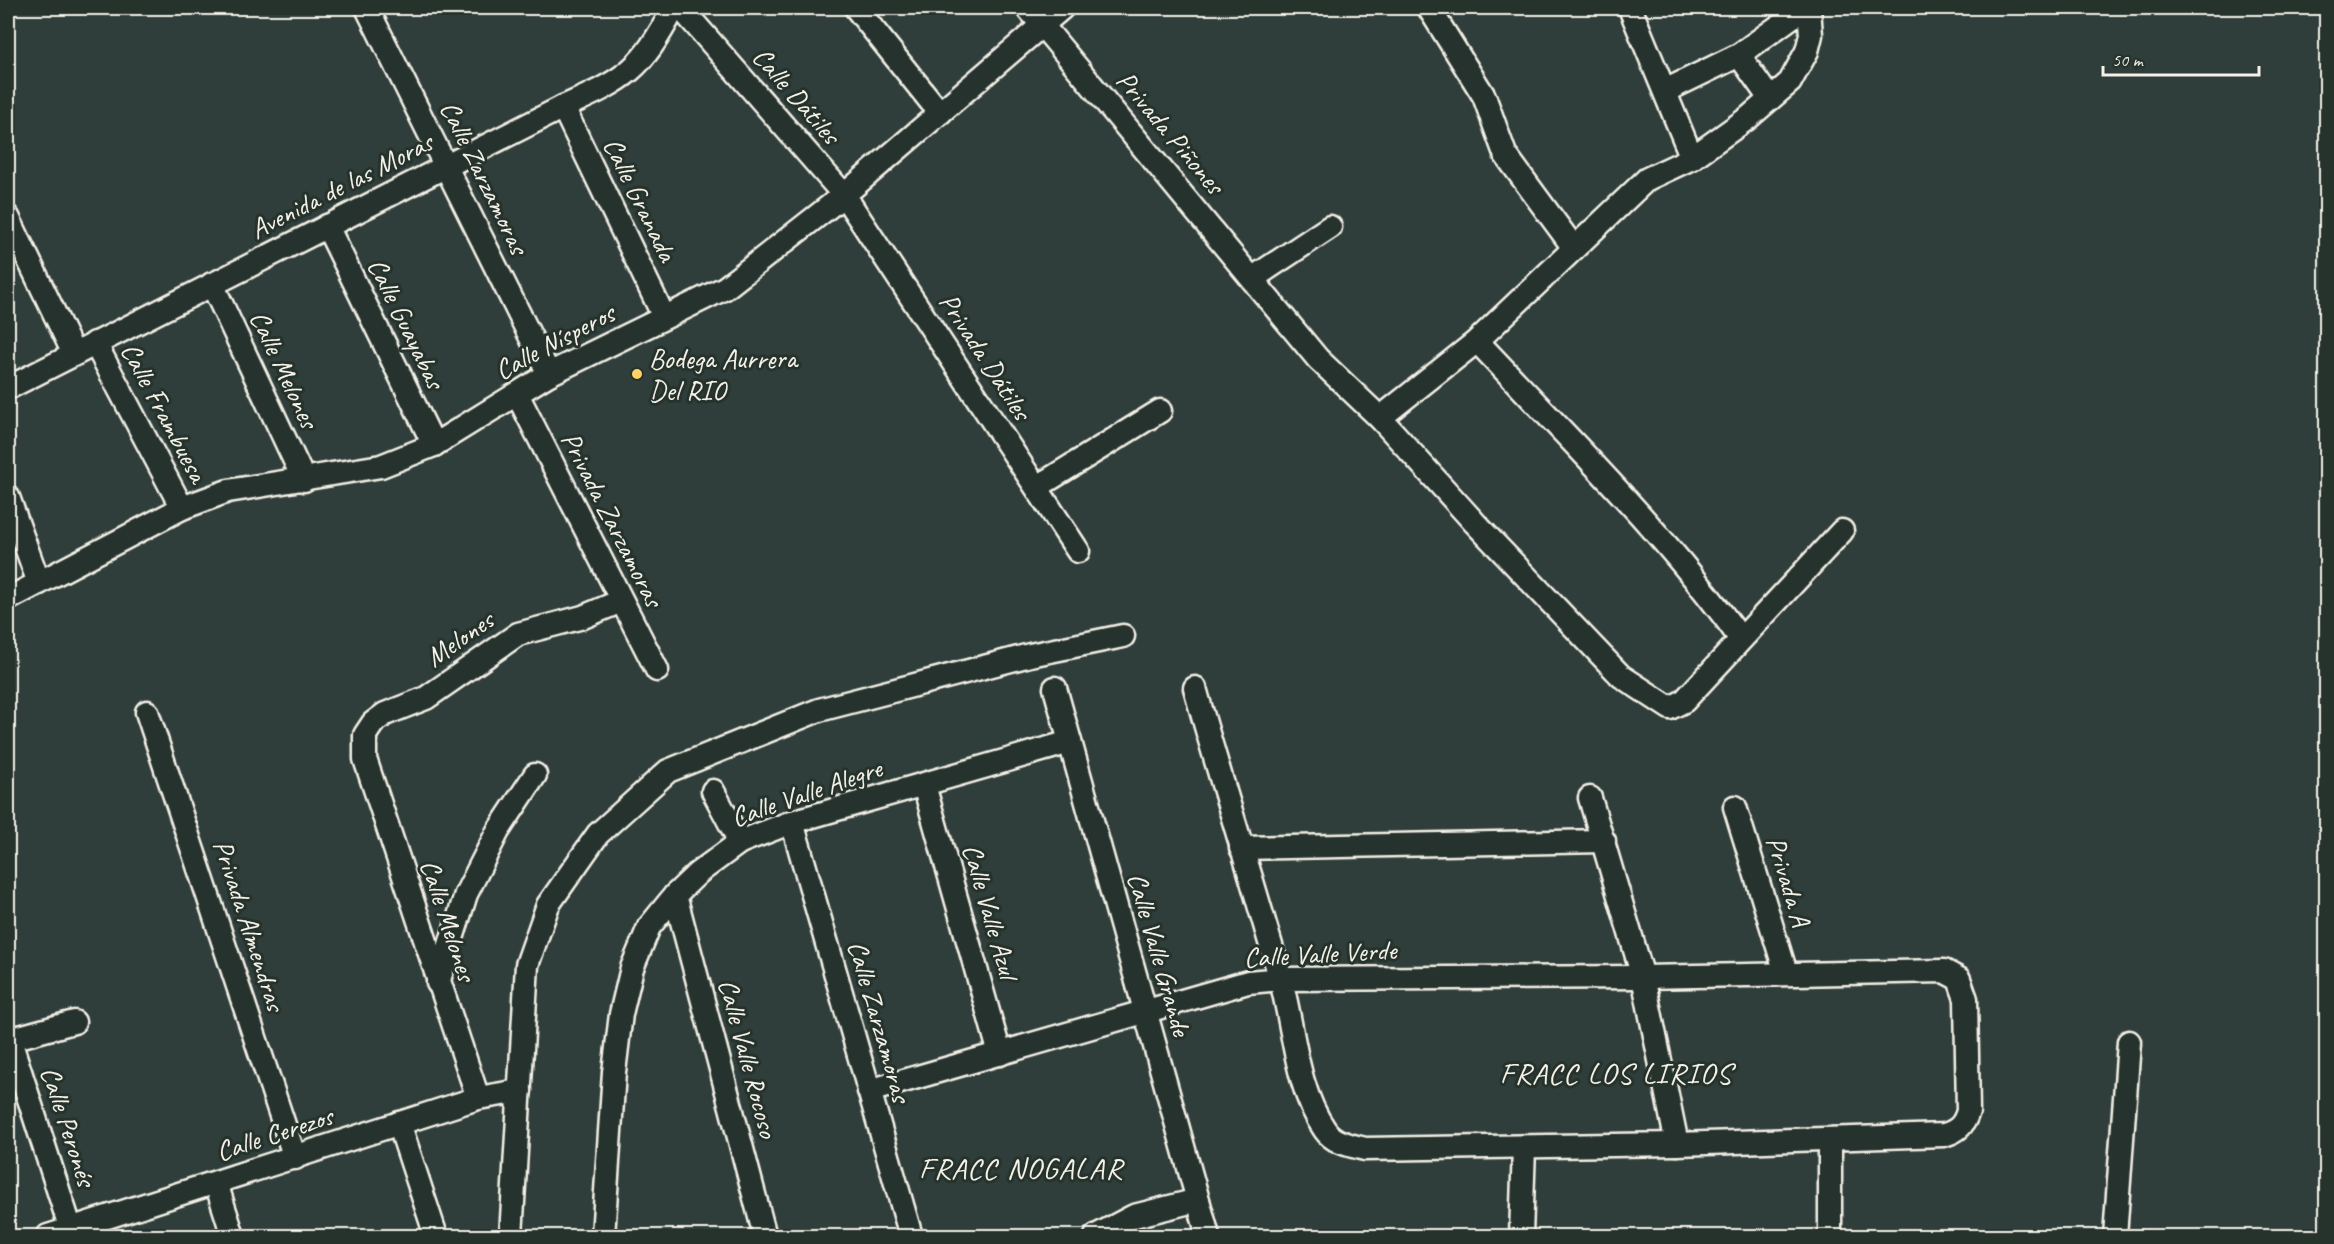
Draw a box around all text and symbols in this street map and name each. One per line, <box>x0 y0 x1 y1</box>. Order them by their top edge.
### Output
scale bar <box>2103 39 2259 77</box>
street label: Calle Dátiles <box>745 40 850 153</box>
text: 50 m <box>2112 49 2145 71</box>
street label: Privada Piñones <box>1109 63 1234 203</box>
street label: Calle Zarzamoras <box>432 95 538 262</box>
street label: Avenida de las Moras <box>244 123 441 247</box>
street label: Calle Granada <box>596 132 686 268</box>
street label: Calle Guayabas <box>360 252 454 397</box>
street label: Privada Dátiles <box>932 286 1041 429</box>
street label: Calle Nísperos <box>488 294 622 388</box>
street label: Calle Melones <box>242 305 328 436</box>
street label: Calle Frambuesa <box>113 336 217 490</box>
place label: Bodega Aurrera Del RIO <box>649 341 799 408</box>
marker: Bodega Aurrera Del RIO <box>630 367 644 381</box>
street label: Privada Zarzamoras <box>553 426 673 615</box>
street label: Melones <box>418 601 502 674</box>
street label: Calle Valle Alegre <box>726 750 888 835</box>
street label: Privada A <box>1758 832 1819 932</box>
street label: Privada Almendras <box>205 835 294 1017</box>
street label: Calle Valle Azul <box>955 840 1028 987</box>
street label: Calle Melones <box>412 855 485 988</box>
street label: Calle Valle Grande <box>1120 868 1200 1042</box>
street label: Calle Valle Verde <box>1243 932 1399 975</box>
street label: Calle Zarzamoras <box>840 936 920 1108</box>
street label: Calle Valle Rocoso <box>711 975 787 1143</box>
district label: FRACC LOS LIRIOS <box>1500 1054 1736 1092</box>
street label: Calle Peronés <box>33 1062 105 1193</box>
street label: Calle Cerezos <box>211 1097 339 1169</box>
district label: FRACC NOGALAR <box>919 1149 1125 1187</box>

